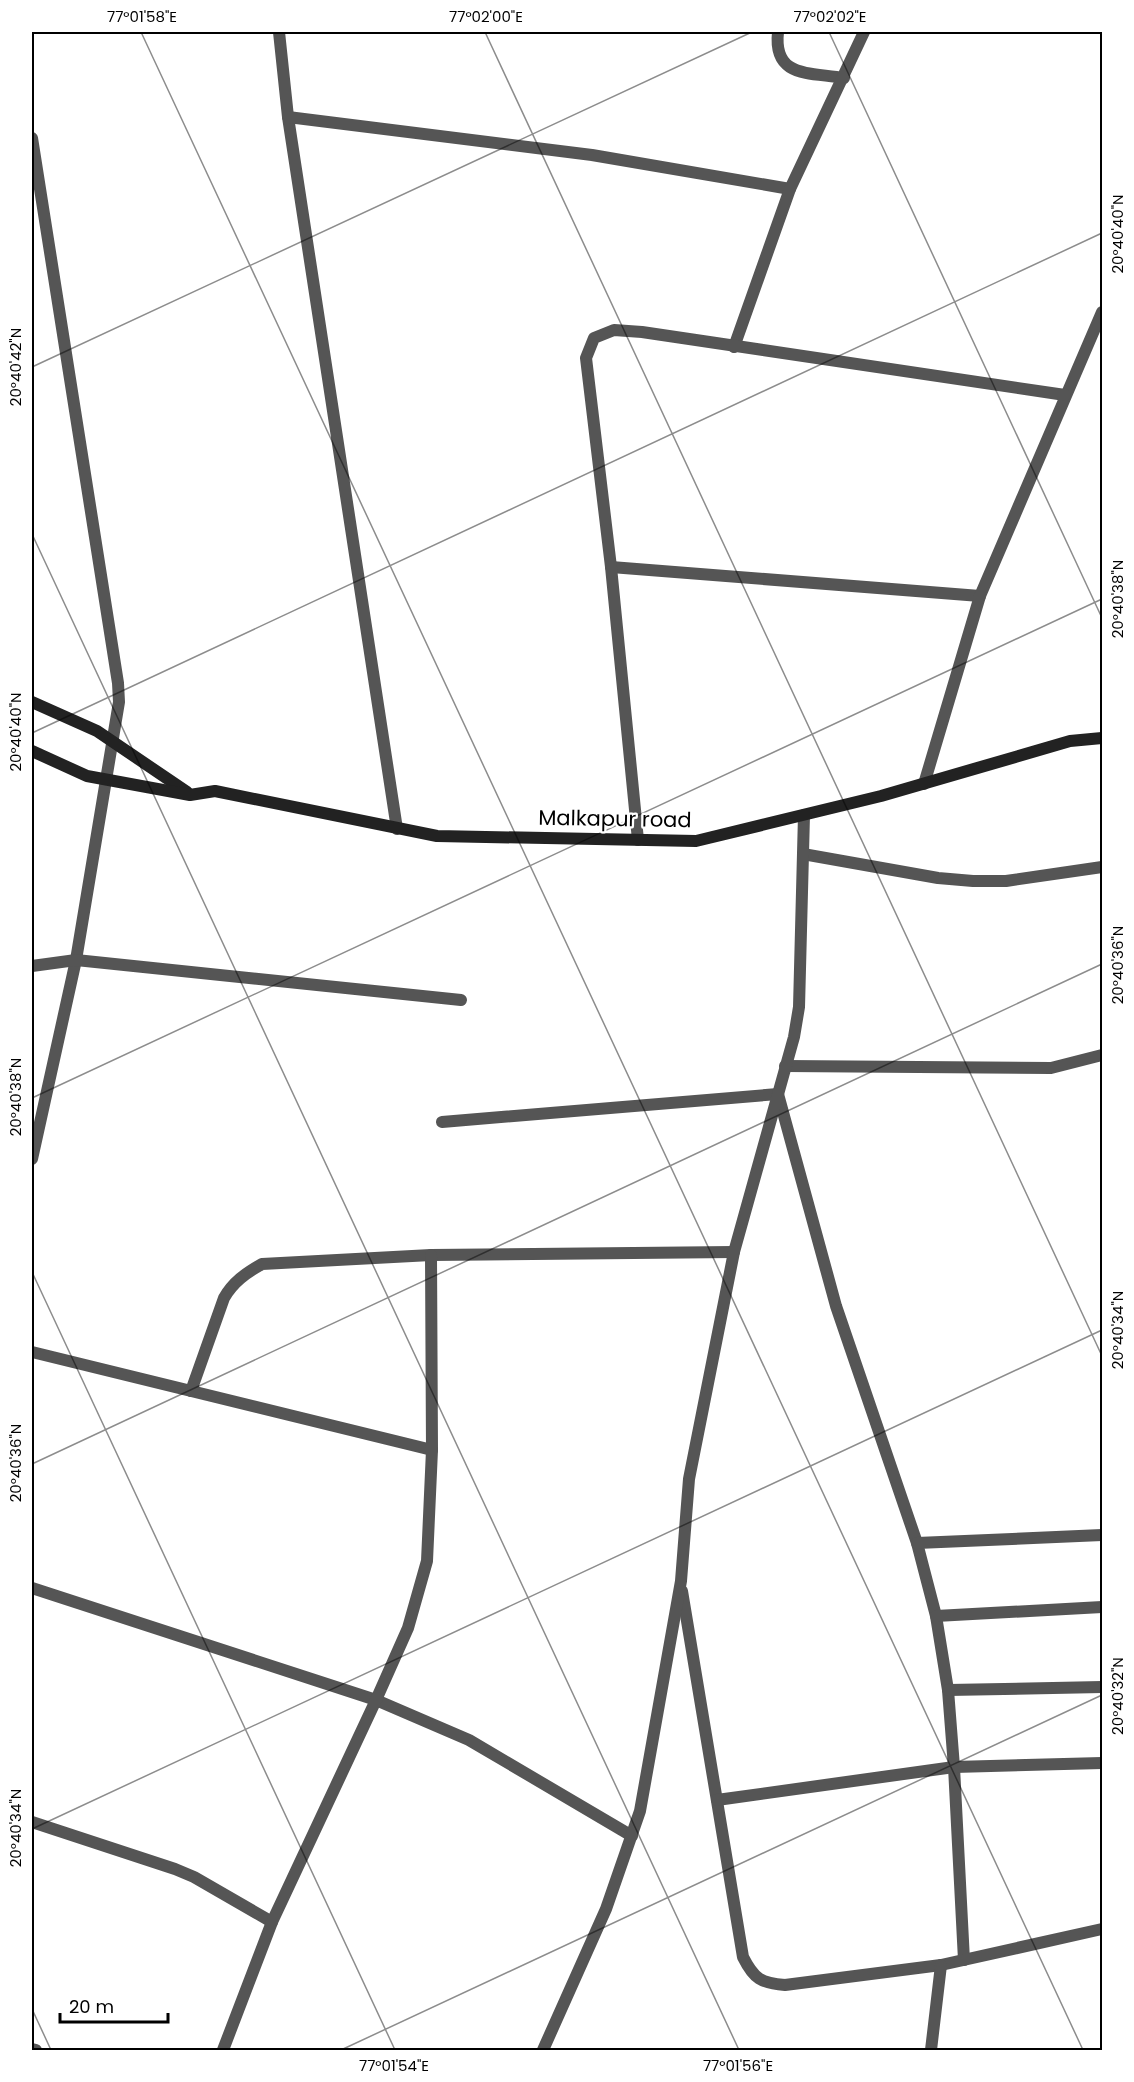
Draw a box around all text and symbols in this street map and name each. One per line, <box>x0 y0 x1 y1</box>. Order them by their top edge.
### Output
text: 77°01'58"E <box>107 6 177 27</box>
text: 77°02'00"E <box>449 6 523 27</box>
text: 77°02'02"E <box>793 6 867 27</box>
text: 20°40'40"N <box>1107 194 1128 274</box>
text: 20°40'42"N <box>5 328 26 406</box>
text: 20°40'38"N <box>1107 560 1128 638</box>
text: 20°40'40"N <box>5 692 26 772</box>
street label: Malkapur road <box>538 803 692 834</box>
text: 20°40'36"N <box>1107 926 1128 1004</box>
text: 20°40'38"N <box>5 1058 26 1136</box>
text: 20°40'34"N <box>1107 1291 1128 1369</box>
text: 20°40'36"N <box>5 1424 26 1502</box>
text: 20°40'32"N <box>1107 1657 1128 1735</box>
text: 20°40'34"N <box>5 1789 26 1867</box>
scale bar <box>60 1986 168 2024</box>
text: 20 m <box>69 1994 114 2019</box>
text: 77°01'54"E <box>359 2055 429 2076</box>
text: 77°01'56"E <box>703 2055 773 2076</box>

